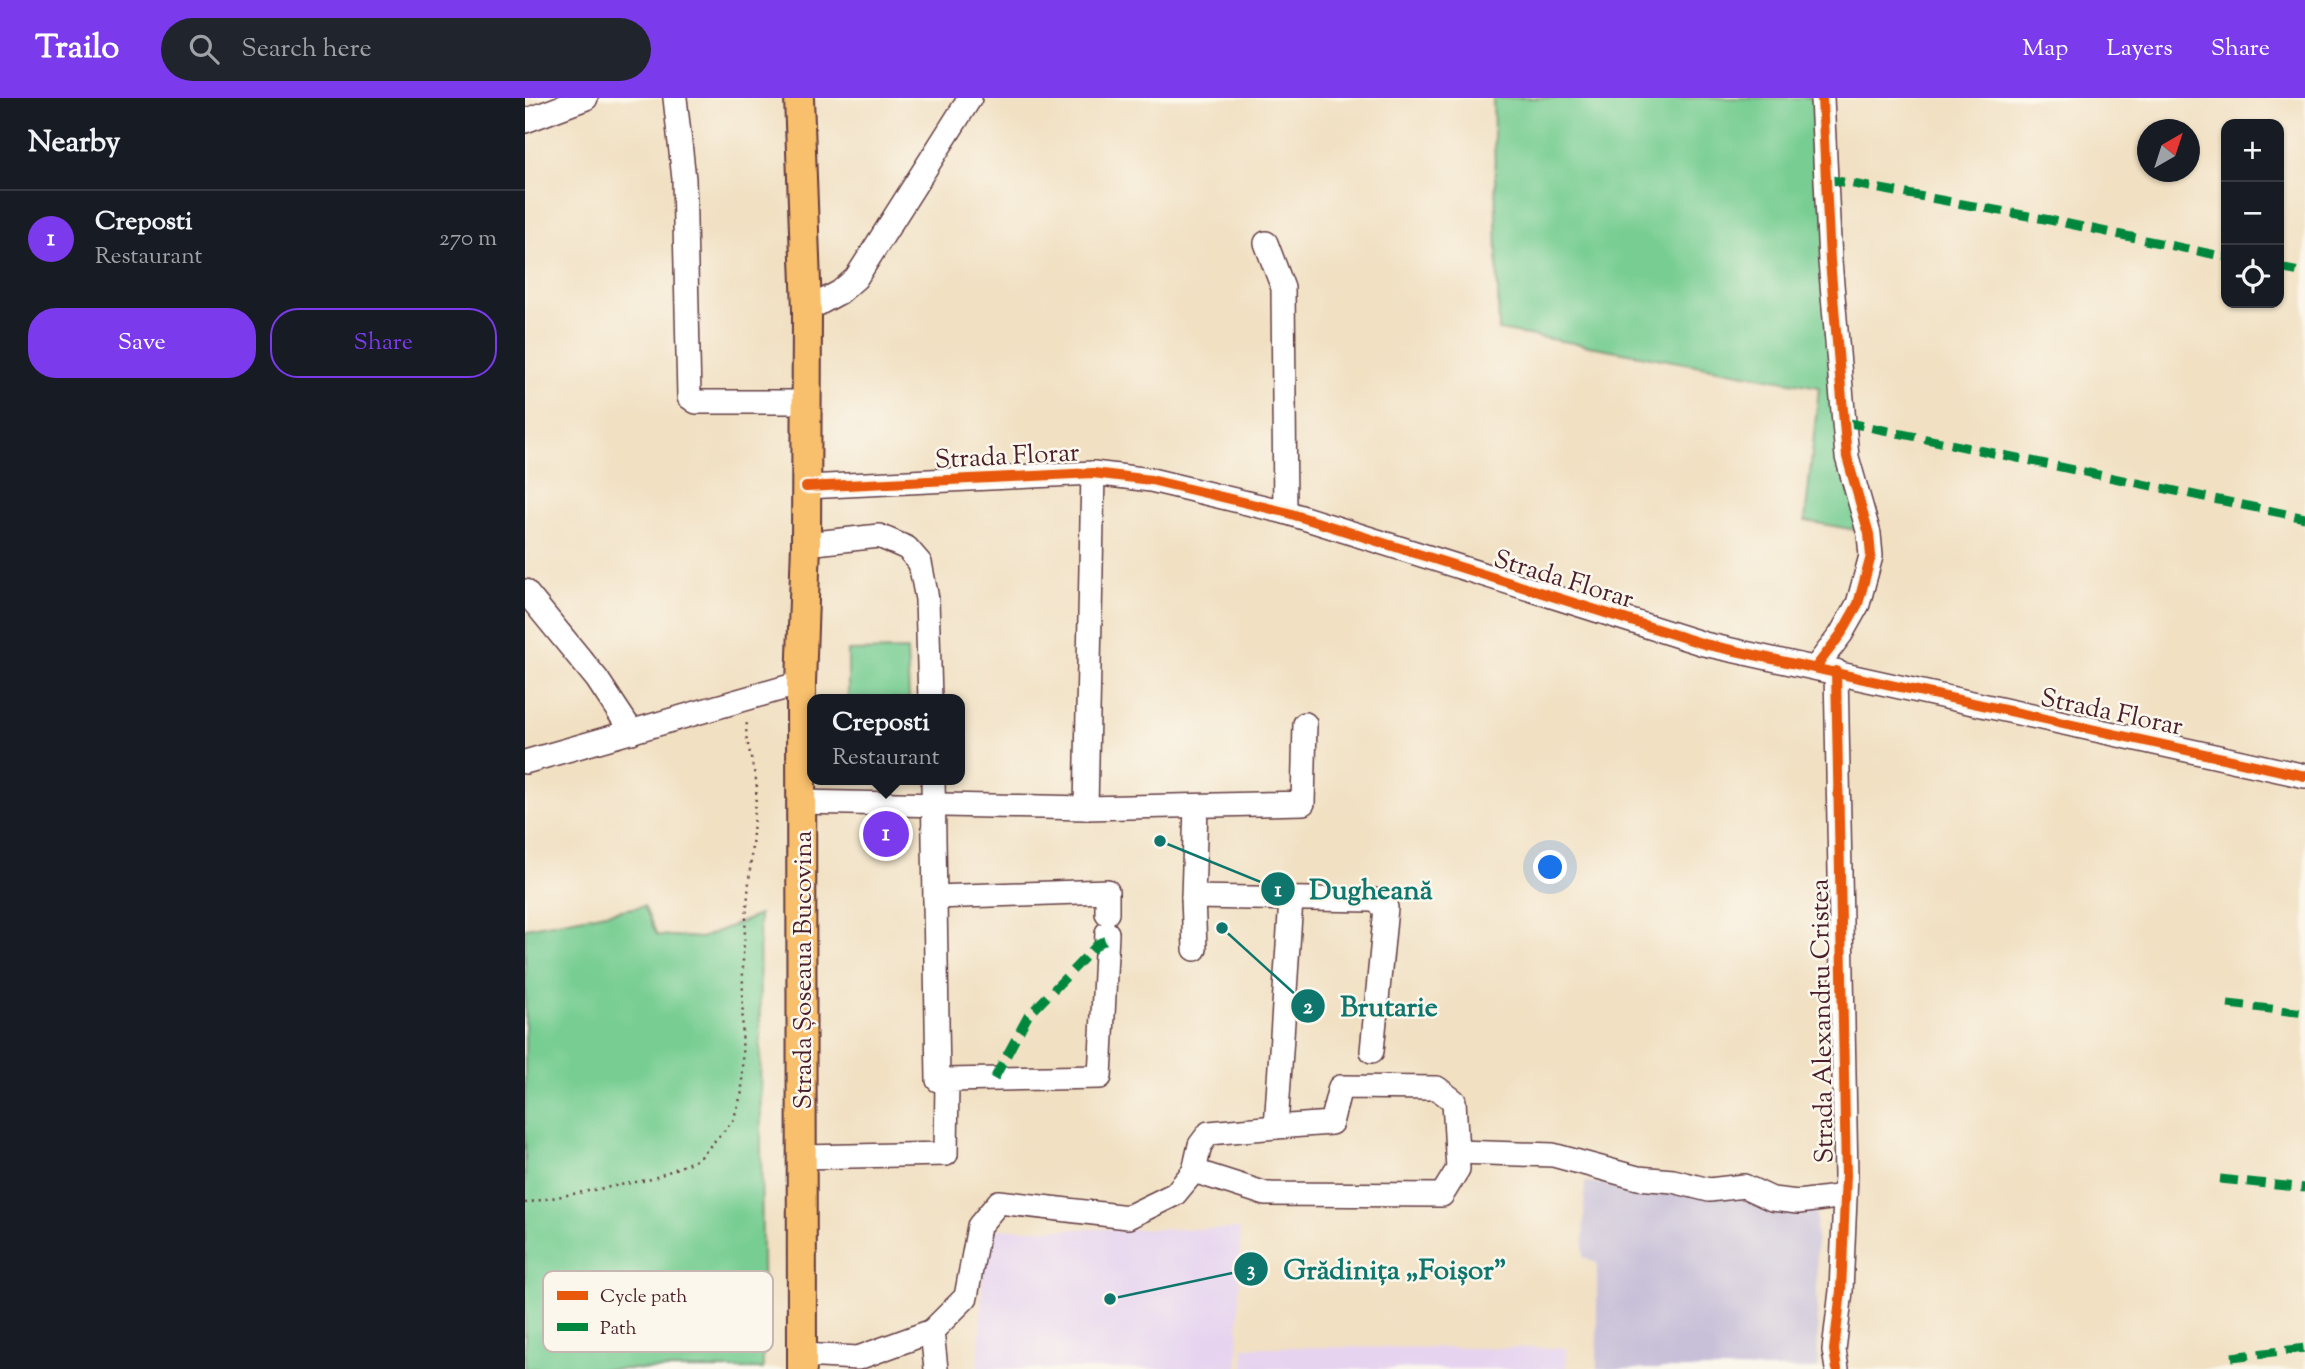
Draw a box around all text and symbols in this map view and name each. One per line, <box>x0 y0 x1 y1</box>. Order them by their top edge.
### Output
search box <box>161 18 651 81</box>
text: Trailo <box>35 25 119 73</box>
icon: search <box>185 30 223 68</box>
text: Search here <box>241 31 372 68</box>
text: Map <box>2022 32 2068 66</box>
text: Layers <box>2106 32 2173 66</box>
text: Share <box>2211 32 2270 66</box>
north arrow <box>2137 119 2200 182</box>
map controls <box>2221 119 2284 308</box>
button: + <box>2221 119 2284 182</box>
text: Nearby <box>28 122 120 165</box>
button: − <box>2221 182 2284 245</box>
text: Creposti <box>95 204 192 241</box>
text: 1 <box>47 223 55 256</box>
text: 270 m <box>439 223 497 256</box>
text: Restaurant <box>95 241 202 274</box>
button: locate <box>2221 245 2284 308</box>
button: Save <box>28 308 256 378</box>
button: Share <box>270 308 497 378</box>
street label: Strada Florar <box>934 435 1081 480</box>
street label: Strada Florar <box>1489 542 1638 619</box>
street label: Strada Florar <box>2037 680 2186 747</box>
popup <box>807 694 965 785</box>
text: Creposti <box>832 705 930 742</box>
text: Restaurant <box>832 742 940 775</box>
pin: 1 <box>863 808 909 860</box>
street label: Strada Șoseaua Bucovina <box>786 830 823 1110</box>
your location <box>1533 850 1567 884</box>
callout: Dugheană <box>1260 864 1447 913</box>
text: Dugheană <box>1309 872 1433 912</box>
text: 1 <box>1274 876 1282 906</box>
street label: Strada Alexandru Cristea <box>1803 878 1844 1164</box>
callout: Brutarie <box>1291 982 1451 1031</box>
text: Brutarie <box>1340 989 1438 1029</box>
text: 2 <box>1303 993 1313 1023</box>
callout: Grădinița „Foișor” <box>1234 1244 1520 1293</box>
text: Grădinița „Foișor” <box>1283 1252 1507 1292</box>
text: 3 <box>1247 1256 1255 1286</box>
legend <box>543 1271 773 1352</box>
text: Cycle path <box>600 1284 687 1311</box>
text: Path <box>600 1316 637 1343</box>

